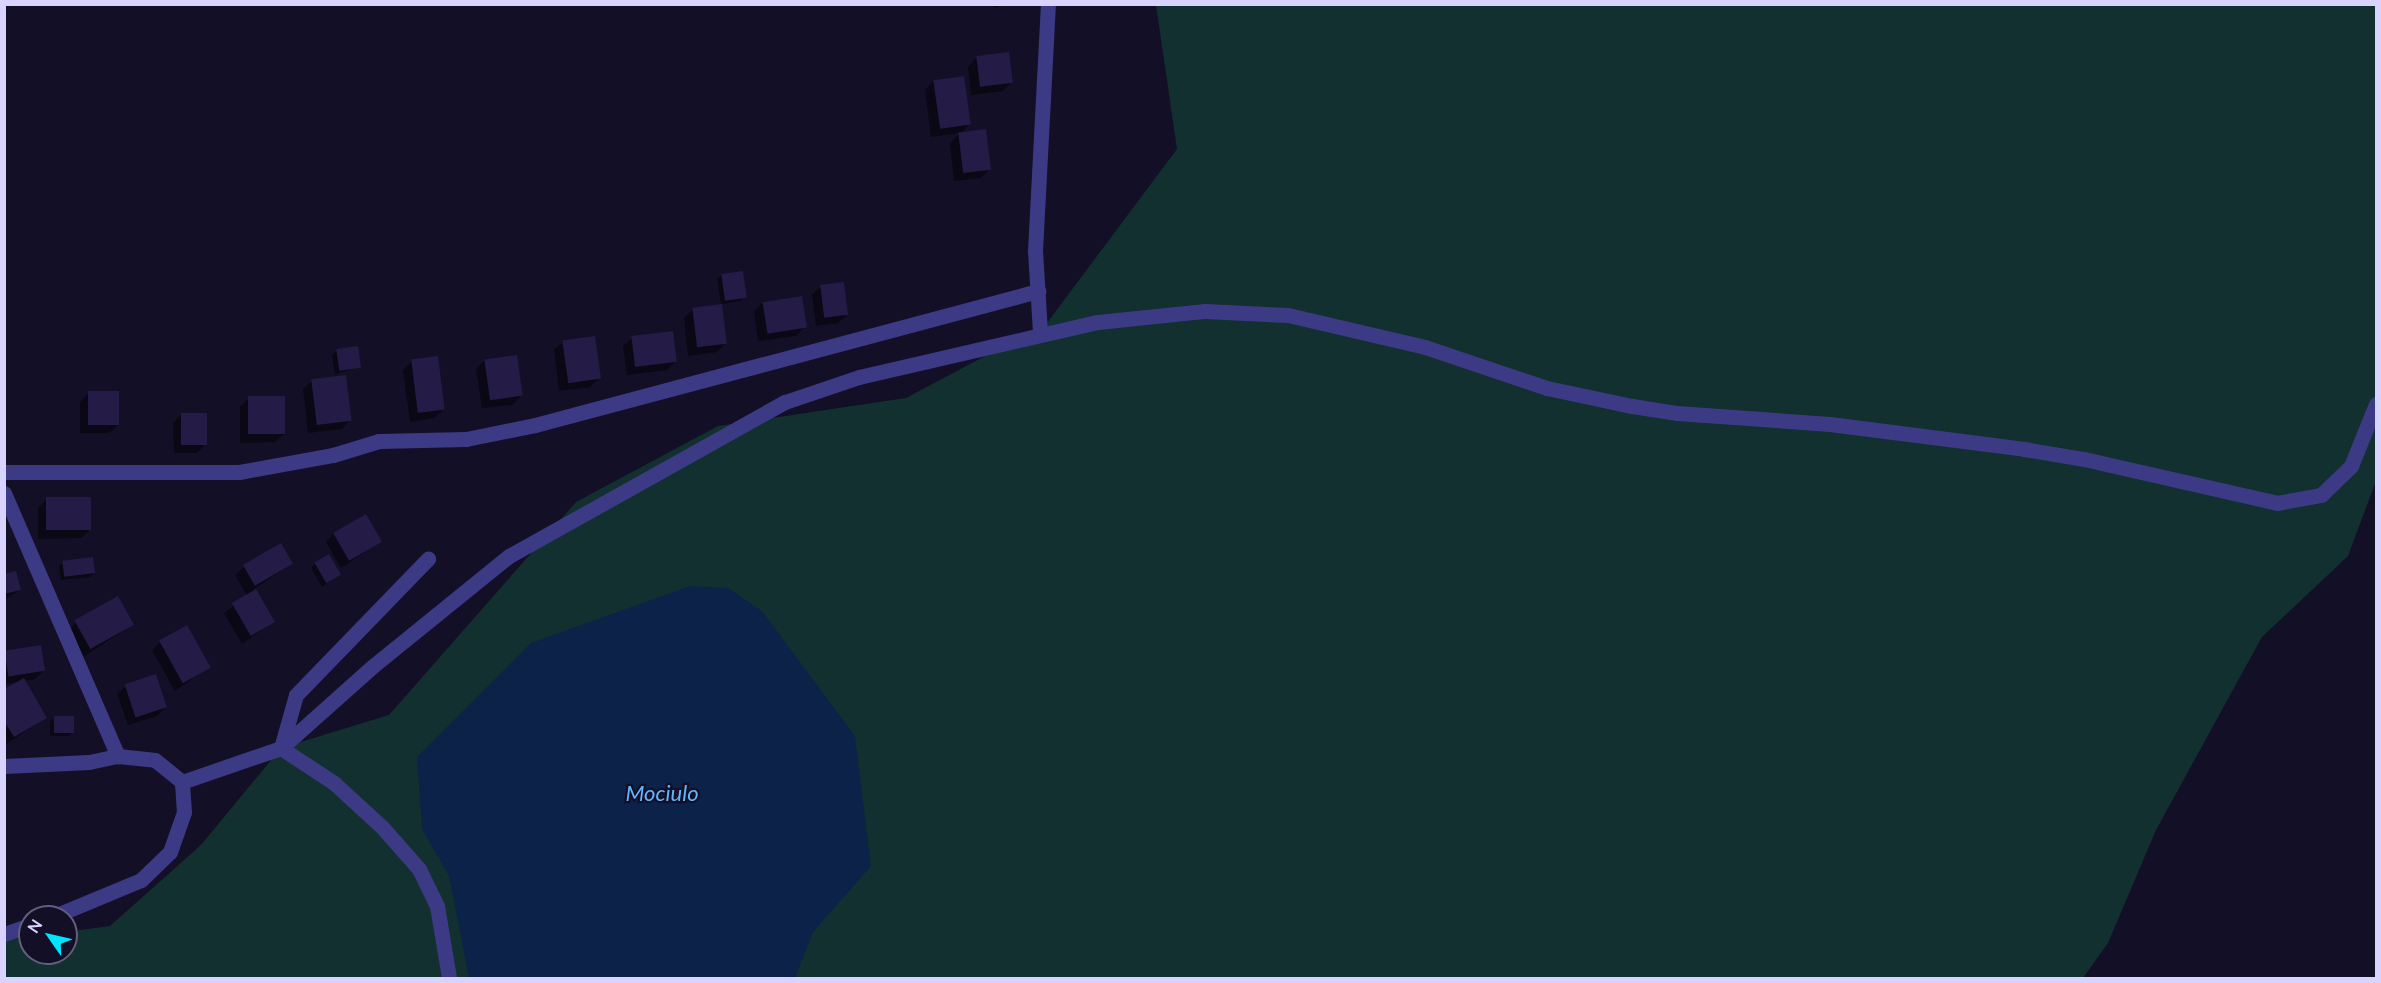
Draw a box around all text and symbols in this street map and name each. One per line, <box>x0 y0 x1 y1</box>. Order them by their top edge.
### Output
water label: Mociulo <box>625 780 699 806</box>
north arrow <box>18 905 78 965</box>
text: N <box>23 915 46 936</box>

